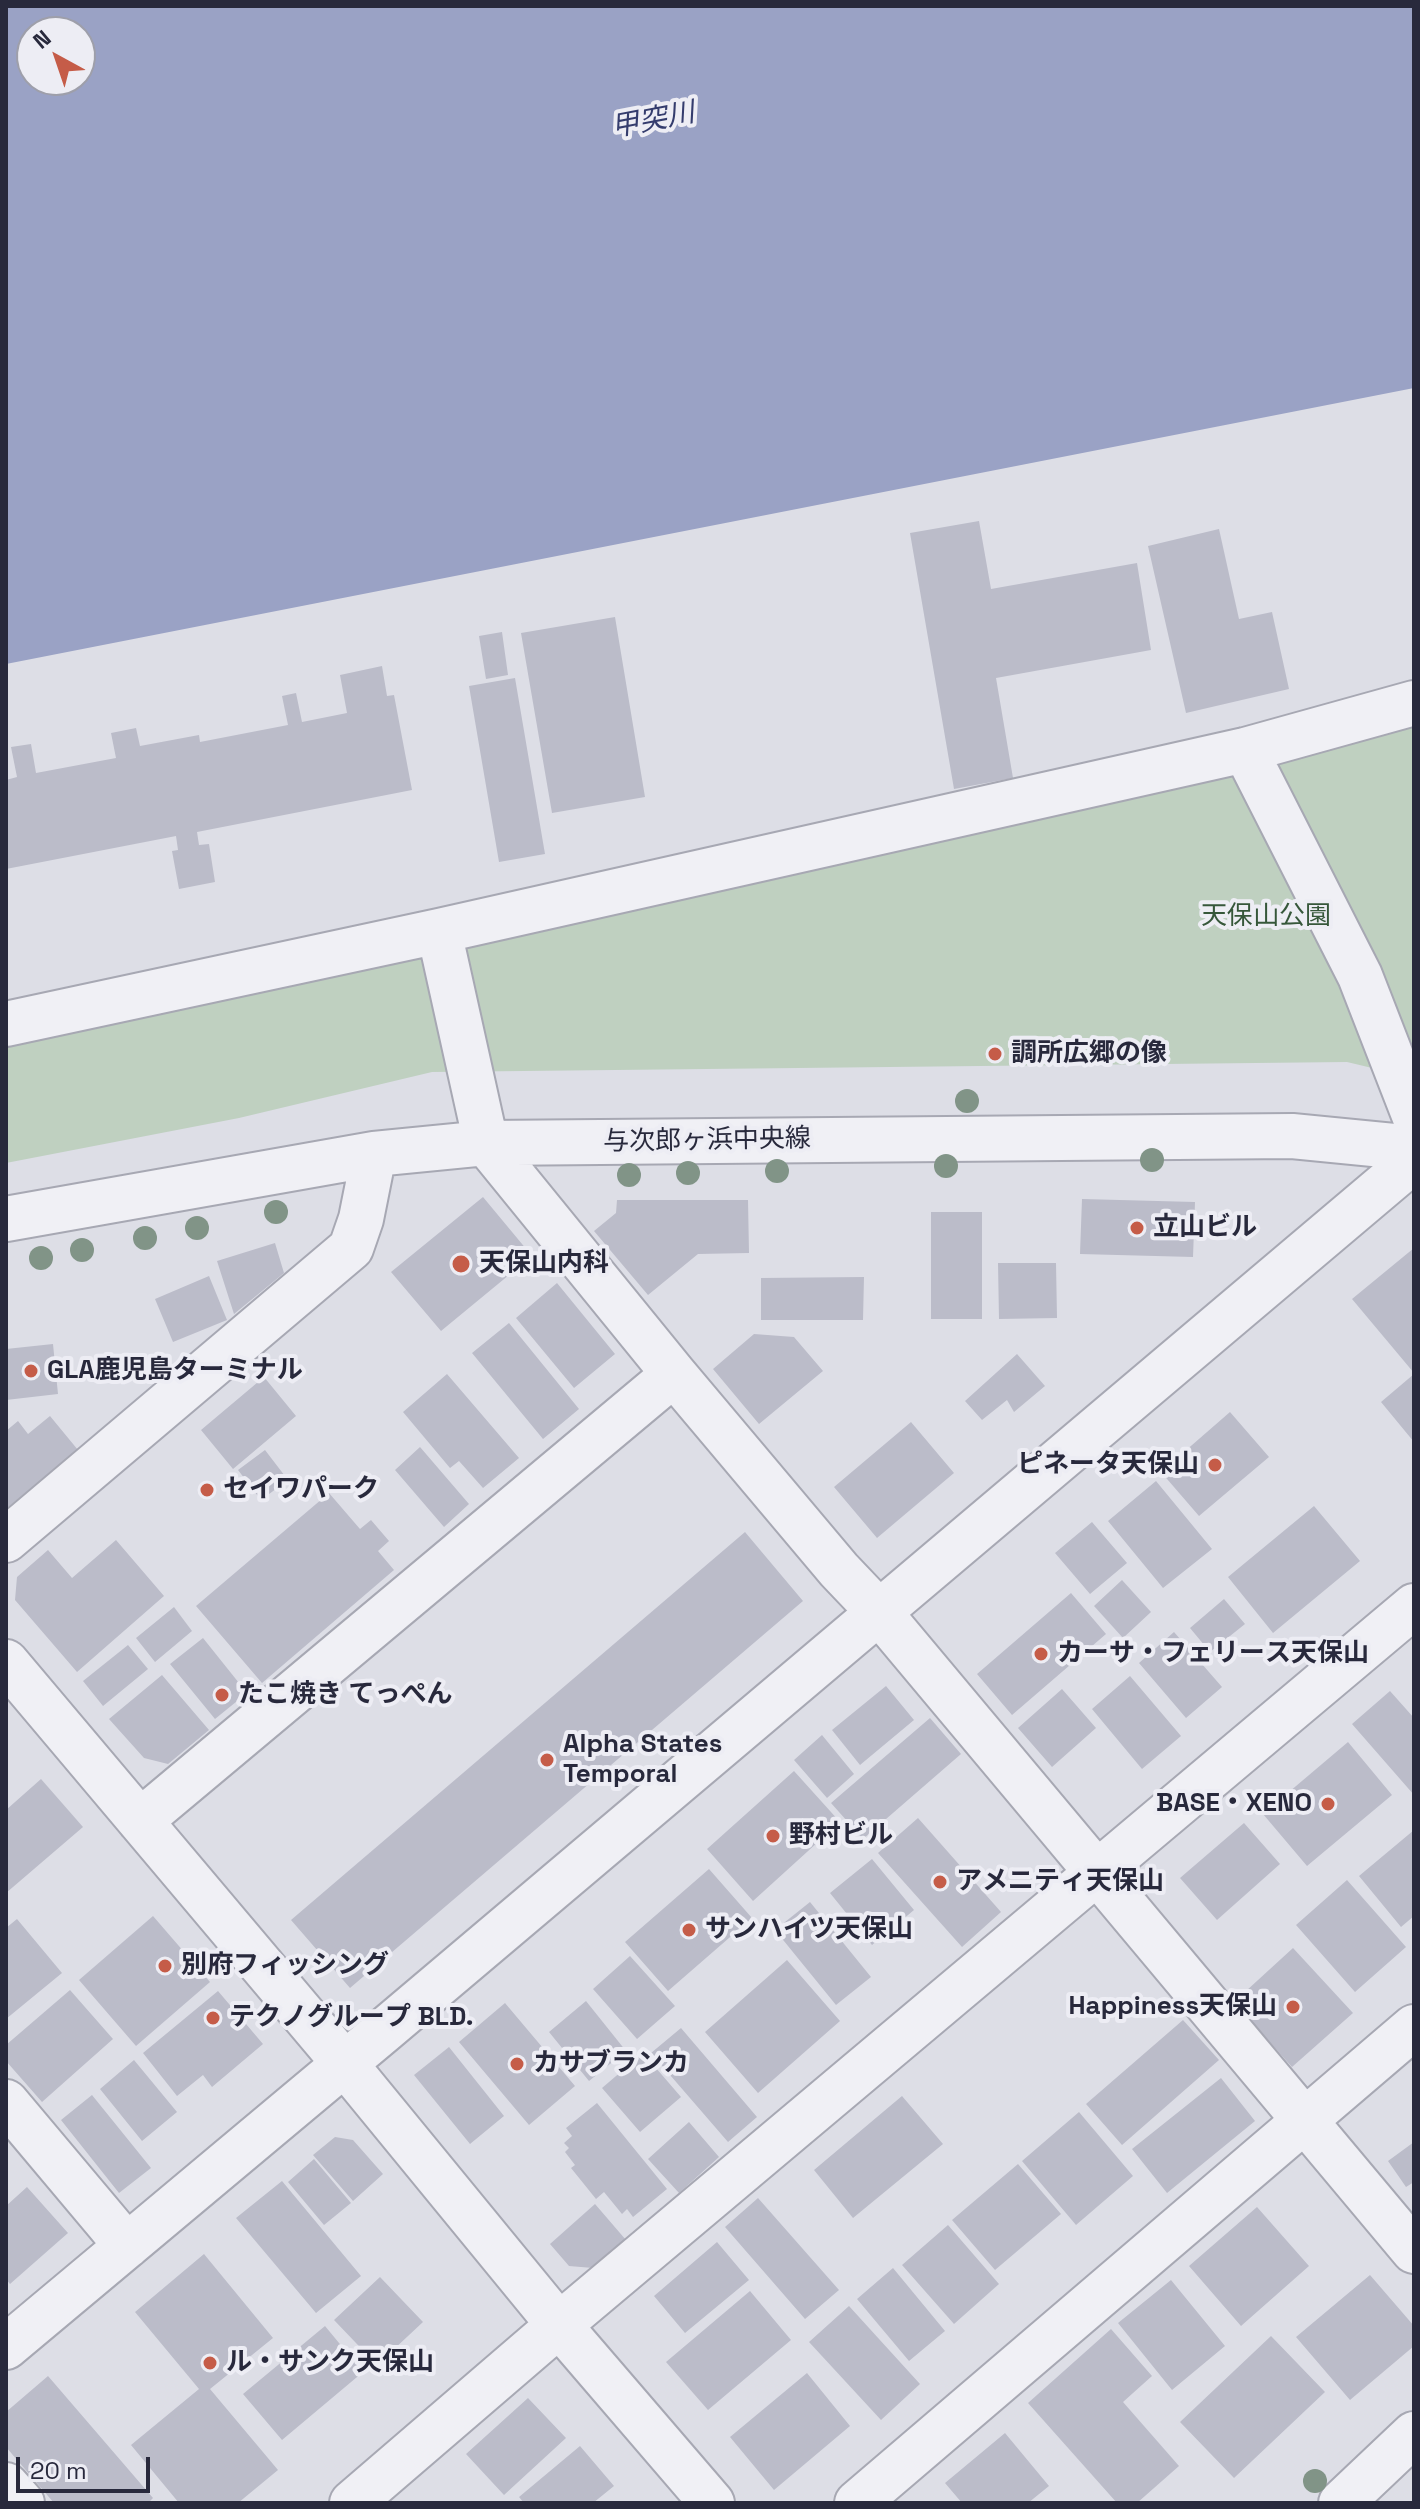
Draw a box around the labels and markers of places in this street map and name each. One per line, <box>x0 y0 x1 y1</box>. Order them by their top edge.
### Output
place label: 調所広郷の像 <box>1011 1038 1167 1070</box>
marker: 調所広郷の像 <box>986 1045 1004 1063</box>
place label: 立山ビル <box>1153 1212 1257 1244</box>
marker: 立山ビル <box>1128 1219 1146 1237</box>
place label: 天保山内科 <box>479 1248 609 1280</box>
marker: 天保山内科 <box>450 1253 472 1275</box>
place label: GLA鹿児島ターミナル <box>47 1355 303 1387</box>
marker: GLA鹿児島ターミナル <box>22 1362 40 1380</box>
place label: ピネータ天保山 <box>1017 1449 1199 1481</box>
marker: ピネータ天保山 <box>1206 1456 1224 1474</box>
place label: セイワパーク <box>223 1474 379 1506</box>
marker: セイワパーク <box>198 1481 216 1499</box>
place label: カーサ・フェリース天保山 <box>1057 1638 1369 1670</box>
marker: カーサ・フェリース天保山 <box>1032 1645 1050 1663</box>
place label: たこ焼き てっぺん <box>238 1679 453 1711</box>
marker: たこ焼き てっぺん <box>213 1686 231 1704</box>
place label: Alpha States Temporal <box>563 1729 722 1790</box>
marker: Alpha States Temporal <box>538 1751 556 1769</box>
place label: BASE・XENO <box>1156 1788 1312 1820</box>
marker: BASE・XENO <box>1319 1795 1337 1813</box>
place label: 野村ビル <box>789 1820 893 1852</box>
marker: 野村ビル <box>764 1827 782 1845</box>
place label: アメニティ天保山 <box>956 1866 1164 1898</box>
marker: アメニティ天保山 <box>931 1873 949 1891</box>
place label: サンハイツ天保山 <box>705 1914 913 1946</box>
marker: サンハイツ天保山 <box>680 1921 698 1939</box>
place label: 別府フィッシング <box>181 1950 389 1982</box>
marker: 別府フィッシング <box>156 1957 174 1975</box>
place label: Happiness天保山 <box>1069 1991 1277 2023</box>
marker: Happiness天保山 <box>1284 1998 1302 2016</box>
place label: テクノグループ BLD. <box>229 2002 474 2034</box>
marker: テクノグループ BLD. <box>204 2009 222 2027</box>
place label: カサブランカ <box>533 2048 689 2080</box>
marker: カサブランカ <box>508 2055 526 2073</box>
place label: ル・サンク天保山 <box>226 2347 434 2379</box>
marker: ル・サンク天保山 <box>201 2354 219 2372</box>

